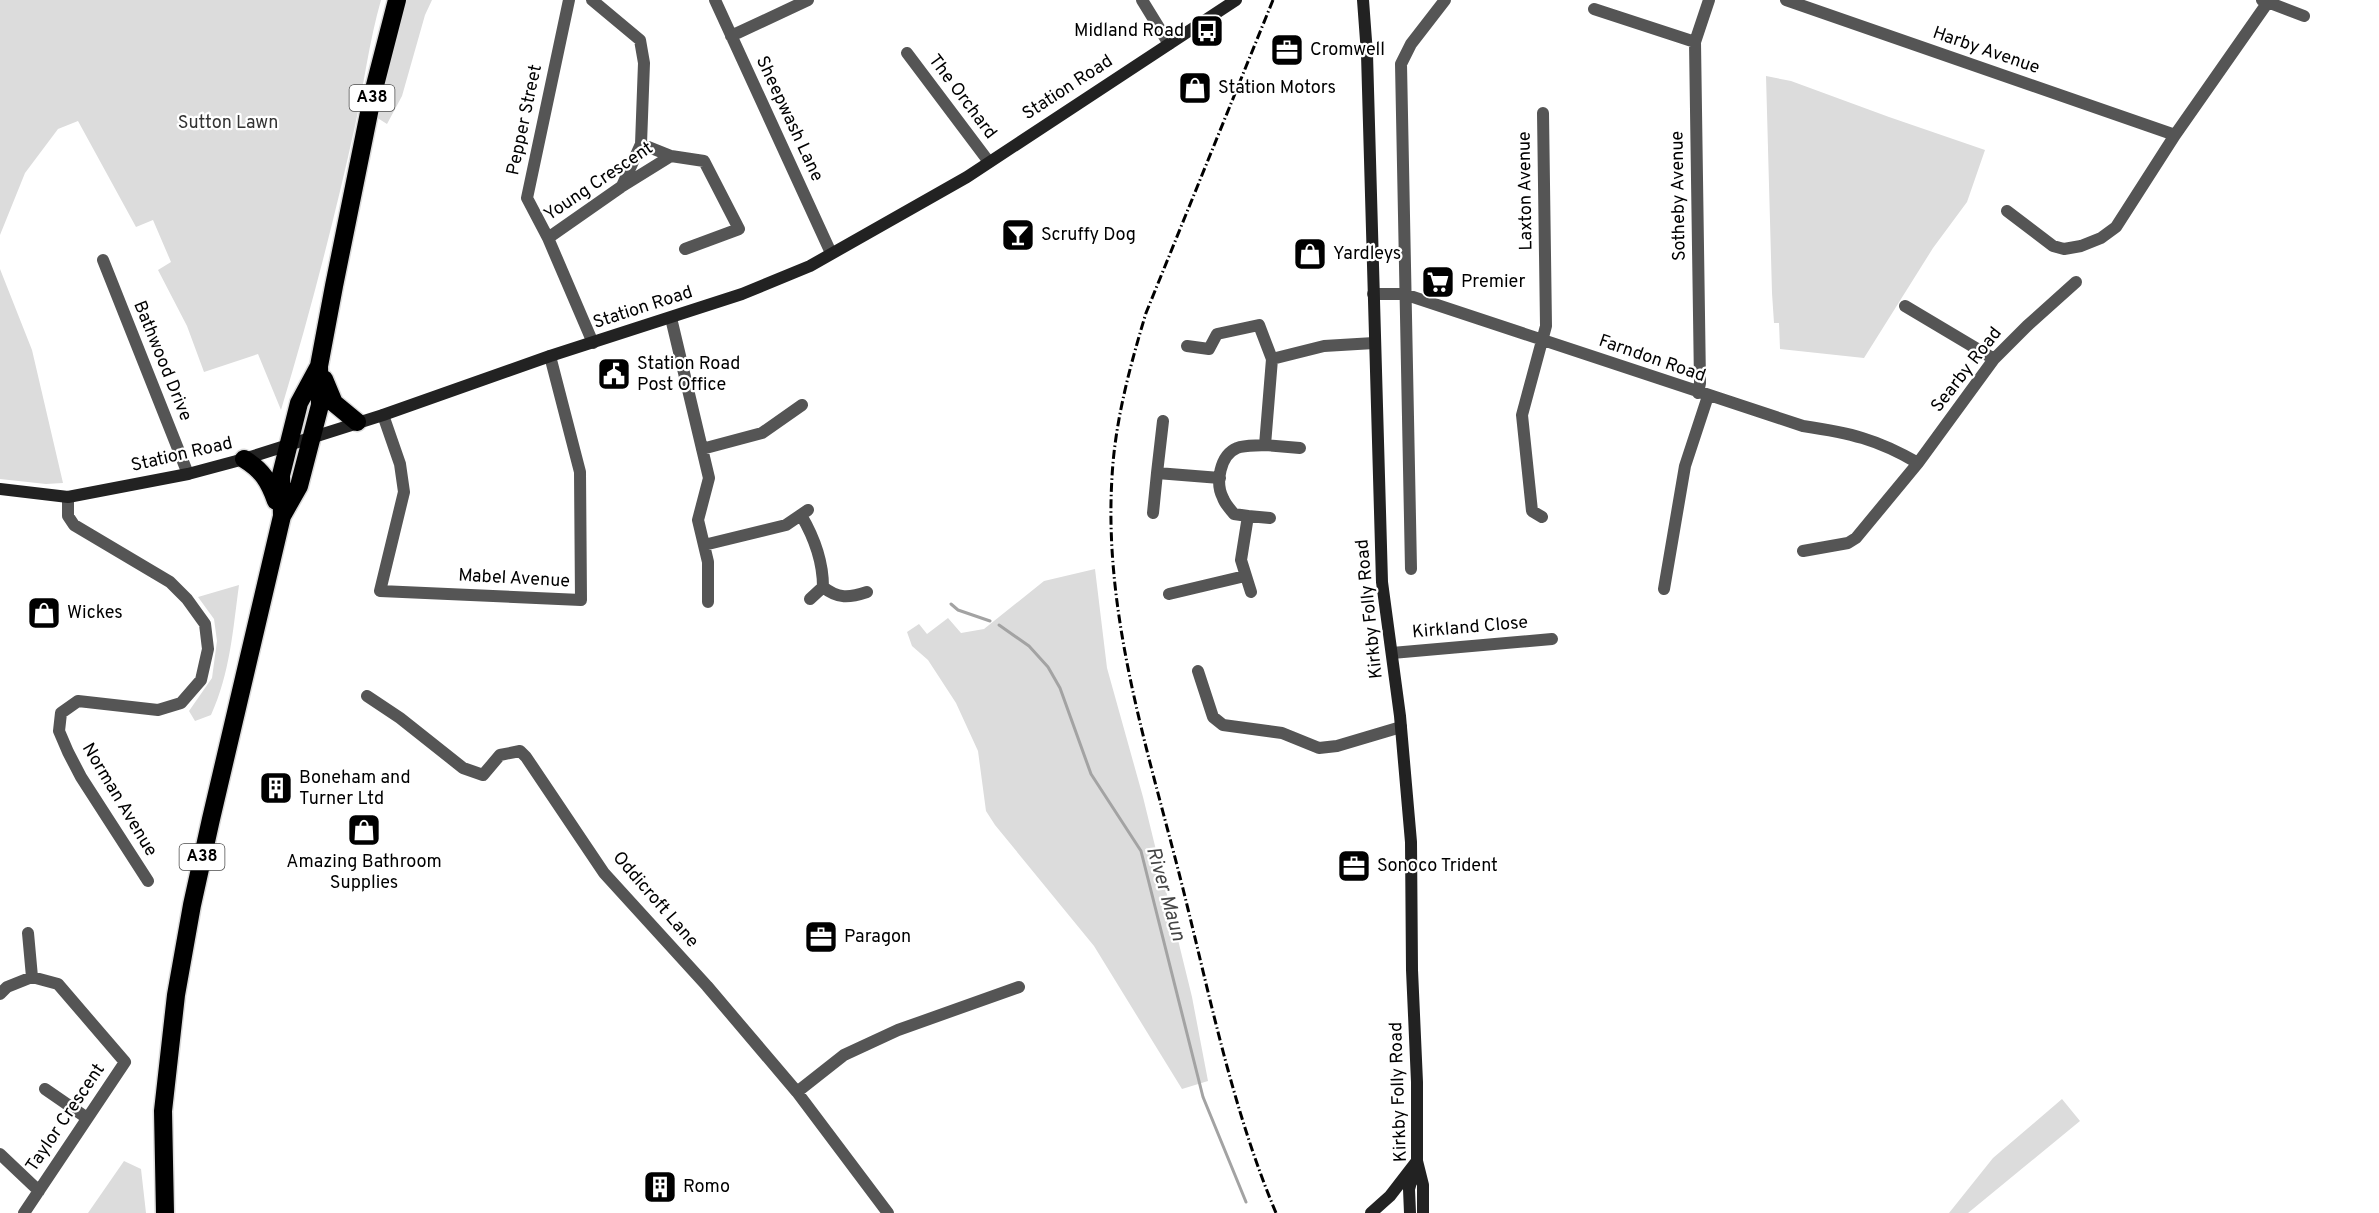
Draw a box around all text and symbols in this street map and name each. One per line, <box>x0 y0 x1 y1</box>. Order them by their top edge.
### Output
bus stop icon: Midland Road <box>1189 13 1225 49</box>
place label: Midland Road <box>1074 20 1184 43</box>
street label: Harby Avenue <box>1929 22 2043 80</box>
office icon: Cromwell <box>1269 32 1305 68</box>
place label: Cromwell <box>1310 39 1385 62</box>
street label: The Orchard <box>923 50 1001 144</box>
street label: Station Road <box>1018 50 1118 126</box>
street label: Sheepwash Lane <box>750 53 828 185</box>
street label: Pepper Street <box>502 63 548 177</box>
shop icon: Station Motors <box>1177 70 1213 106</box>
place label: Station Motors <box>1218 77 1336 100</box>
road number: A38 <box>350 85 394 111</box>
park label: Sutton Lawn <box>178 112 278 135</box>
street label: Laxton Avenue <box>1513 131 1539 251</box>
street label: Sotheby Avenue <box>1666 131 1692 261</box>
street label: Young Crescent <box>540 137 658 227</box>
bar icon: Scruffy Dog <box>1000 217 1036 253</box>
place label: Scruffy Dog <box>1041 224 1136 247</box>
shop icon: Yardleys <box>1292 236 1328 272</box>
place label: Yardleys <box>1333 243 1401 266</box>
supermarket icon: Premier <box>1420 264 1456 300</box>
place label: Premier <box>1461 271 1525 294</box>
street label: Station Road <box>590 281 696 335</box>
street label: Bathwood Drive <box>127 297 197 425</box>
street label: Searby Road <box>1927 323 2007 417</box>
street label: Farndon Road <box>1595 330 1709 388</box>
place label: Station Road Post Office <box>637 353 740 397</box>
public building icon: Station Road Post Office <box>596 356 632 392</box>
street label: Station Road <box>129 432 235 478</box>
street label: Kirkby Folly Road <box>1351 538 1389 680</box>
street label: Mabel Avenue <box>458 565 570 593</box>
shop icon: Wickes <box>26 595 62 631</box>
place label: Wickes <box>67 602 123 625</box>
street label: Kirkland Close <box>1411 611 1529 645</box>
street label: Norman Avenue <box>76 739 162 861</box>
place label: Boneham and Turner Ltd <box>299 767 411 811</box>
building icon: Boneham and Turner Ltd <box>258 770 294 806</box>
shop icon: Amazing Bathroom Supplies <box>346 812 382 848</box>
road number: A38 <box>180 844 224 870</box>
water label: River Maun <box>1139 844 1191 944</box>
street label: Oddicroft Lane <box>607 847 703 953</box>
office icon: Sonoco Trident <box>1336 848 1372 884</box>
place label: Amazing Bathroom Supplies <box>286 851 442 895</box>
place label: Sonoco Trident <box>1377 855 1498 878</box>
office icon: Paragon <box>803 919 839 955</box>
place label: Paragon <box>844 926 911 949</box>
street label: Kirkby Folly Road <box>1385 1022 1413 1162</box>
street label: Taylor Crescent <box>21 1059 111 1177</box>
building icon: Romo <box>642 1169 678 1205</box>
place label: Romo <box>683 1176 730 1199</box>

